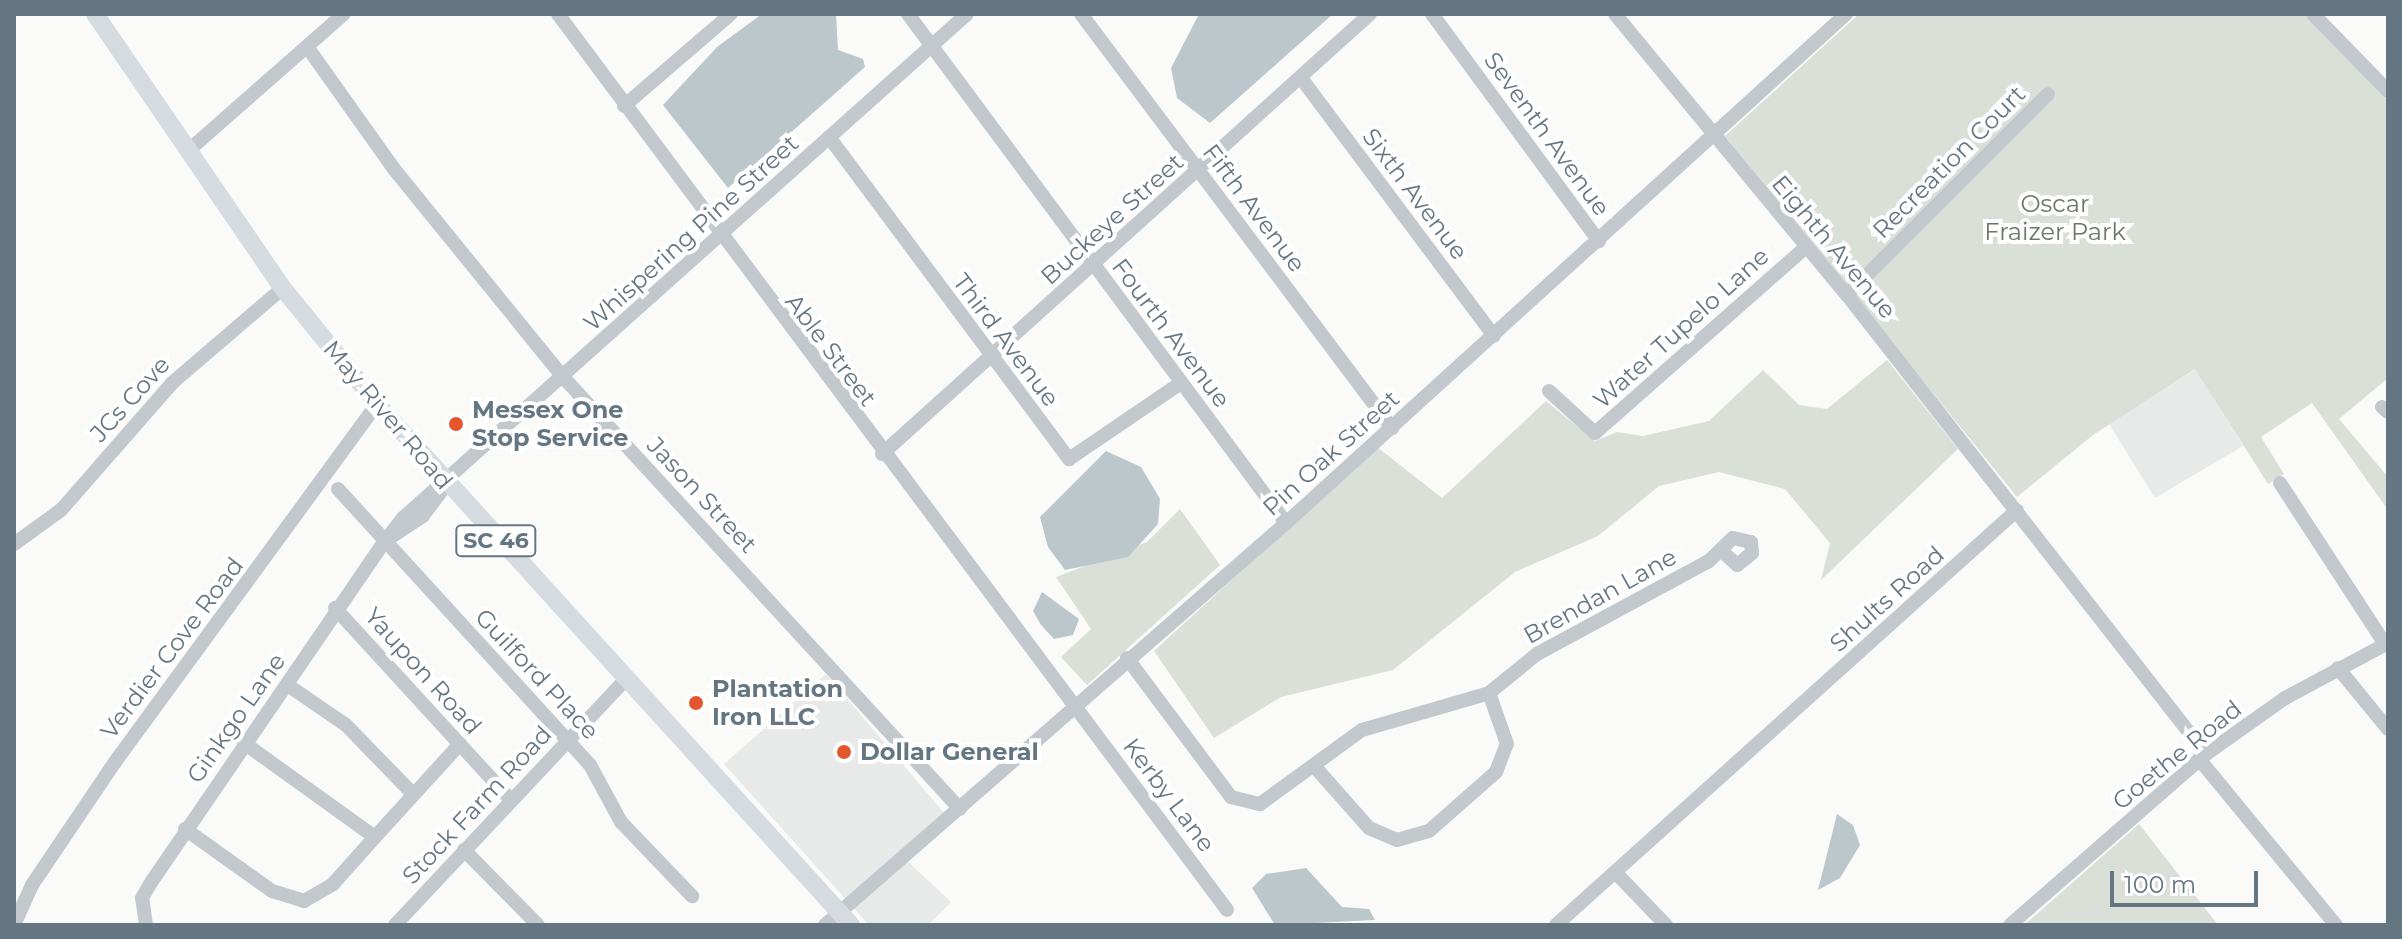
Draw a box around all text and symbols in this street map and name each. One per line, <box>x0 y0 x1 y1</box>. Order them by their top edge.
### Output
street label: Seventh Avenue <box>1478 47 1616 221</box>
street label: Recreation Court <box>1867 80 2031 244</box>
street label: Sixth Avenue <box>1356 123 1474 265</box>
street label: Whispering Pine Street <box>578 129 804 337</box>
street label: Fifth Avenue <box>1197 138 1311 278</box>
street label: Buckeye Street <box>1035 147 1189 291</box>
street label: Eighth Avenue <box>1766 170 1902 324</box>
park label: Oscar Fraizer Park <box>1984 190 2126 246</box>
street label: Water Tupelo Lane <box>1587 242 1775 414</box>
street label: Fourth Avenue <box>1106 253 1236 413</box>
street label: Third Avenue <box>947 268 1065 412</box>
street label: Able Street <box>779 288 883 412</box>
street label: May River Road <box>317 335 459 495</box>
street label: JCs Cove <box>84 350 176 448</box>
street label: Pin Oak Street <box>1257 384 1405 522</box>
place label: Messex One Stop Service <box>472 396 628 452</box>
marker: Messex One Stop Service <box>447 415 465 433</box>
street label: Jason Street <box>641 431 763 559</box>
road number: SC 46 <box>454 523 538 559</box>
street label: Shults Road <box>1824 540 1950 658</box>
street label: Brendan Lane <box>1519 542 1681 650</box>
street label: Verdier Cove Road <box>94 552 250 744</box>
street label: Yaupon Road <box>359 602 487 740</box>
street label: Guilford Place <box>469 603 605 745</box>
street label: Ginkgo Lane <box>181 648 291 788</box>
place label: Plantation Iron LLC <box>712 675 843 731</box>
marker: Plantation Iron LLC <box>687 694 705 712</box>
street label: Goethe Road <box>2107 694 2247 816</box>
street label: Stock Farm Road <box>396 720 558 890</box>
street label: Kerby Lane <box>1117 733 1221 857</box>
place label: Dollar General <box>860 738 1039 766</box>
marker: Dollar General <box>835 743 853 761</box>
scale bar <box>2114 855 2262 905</box>
text: 100 m <box>2124 870 2196 899</box>

